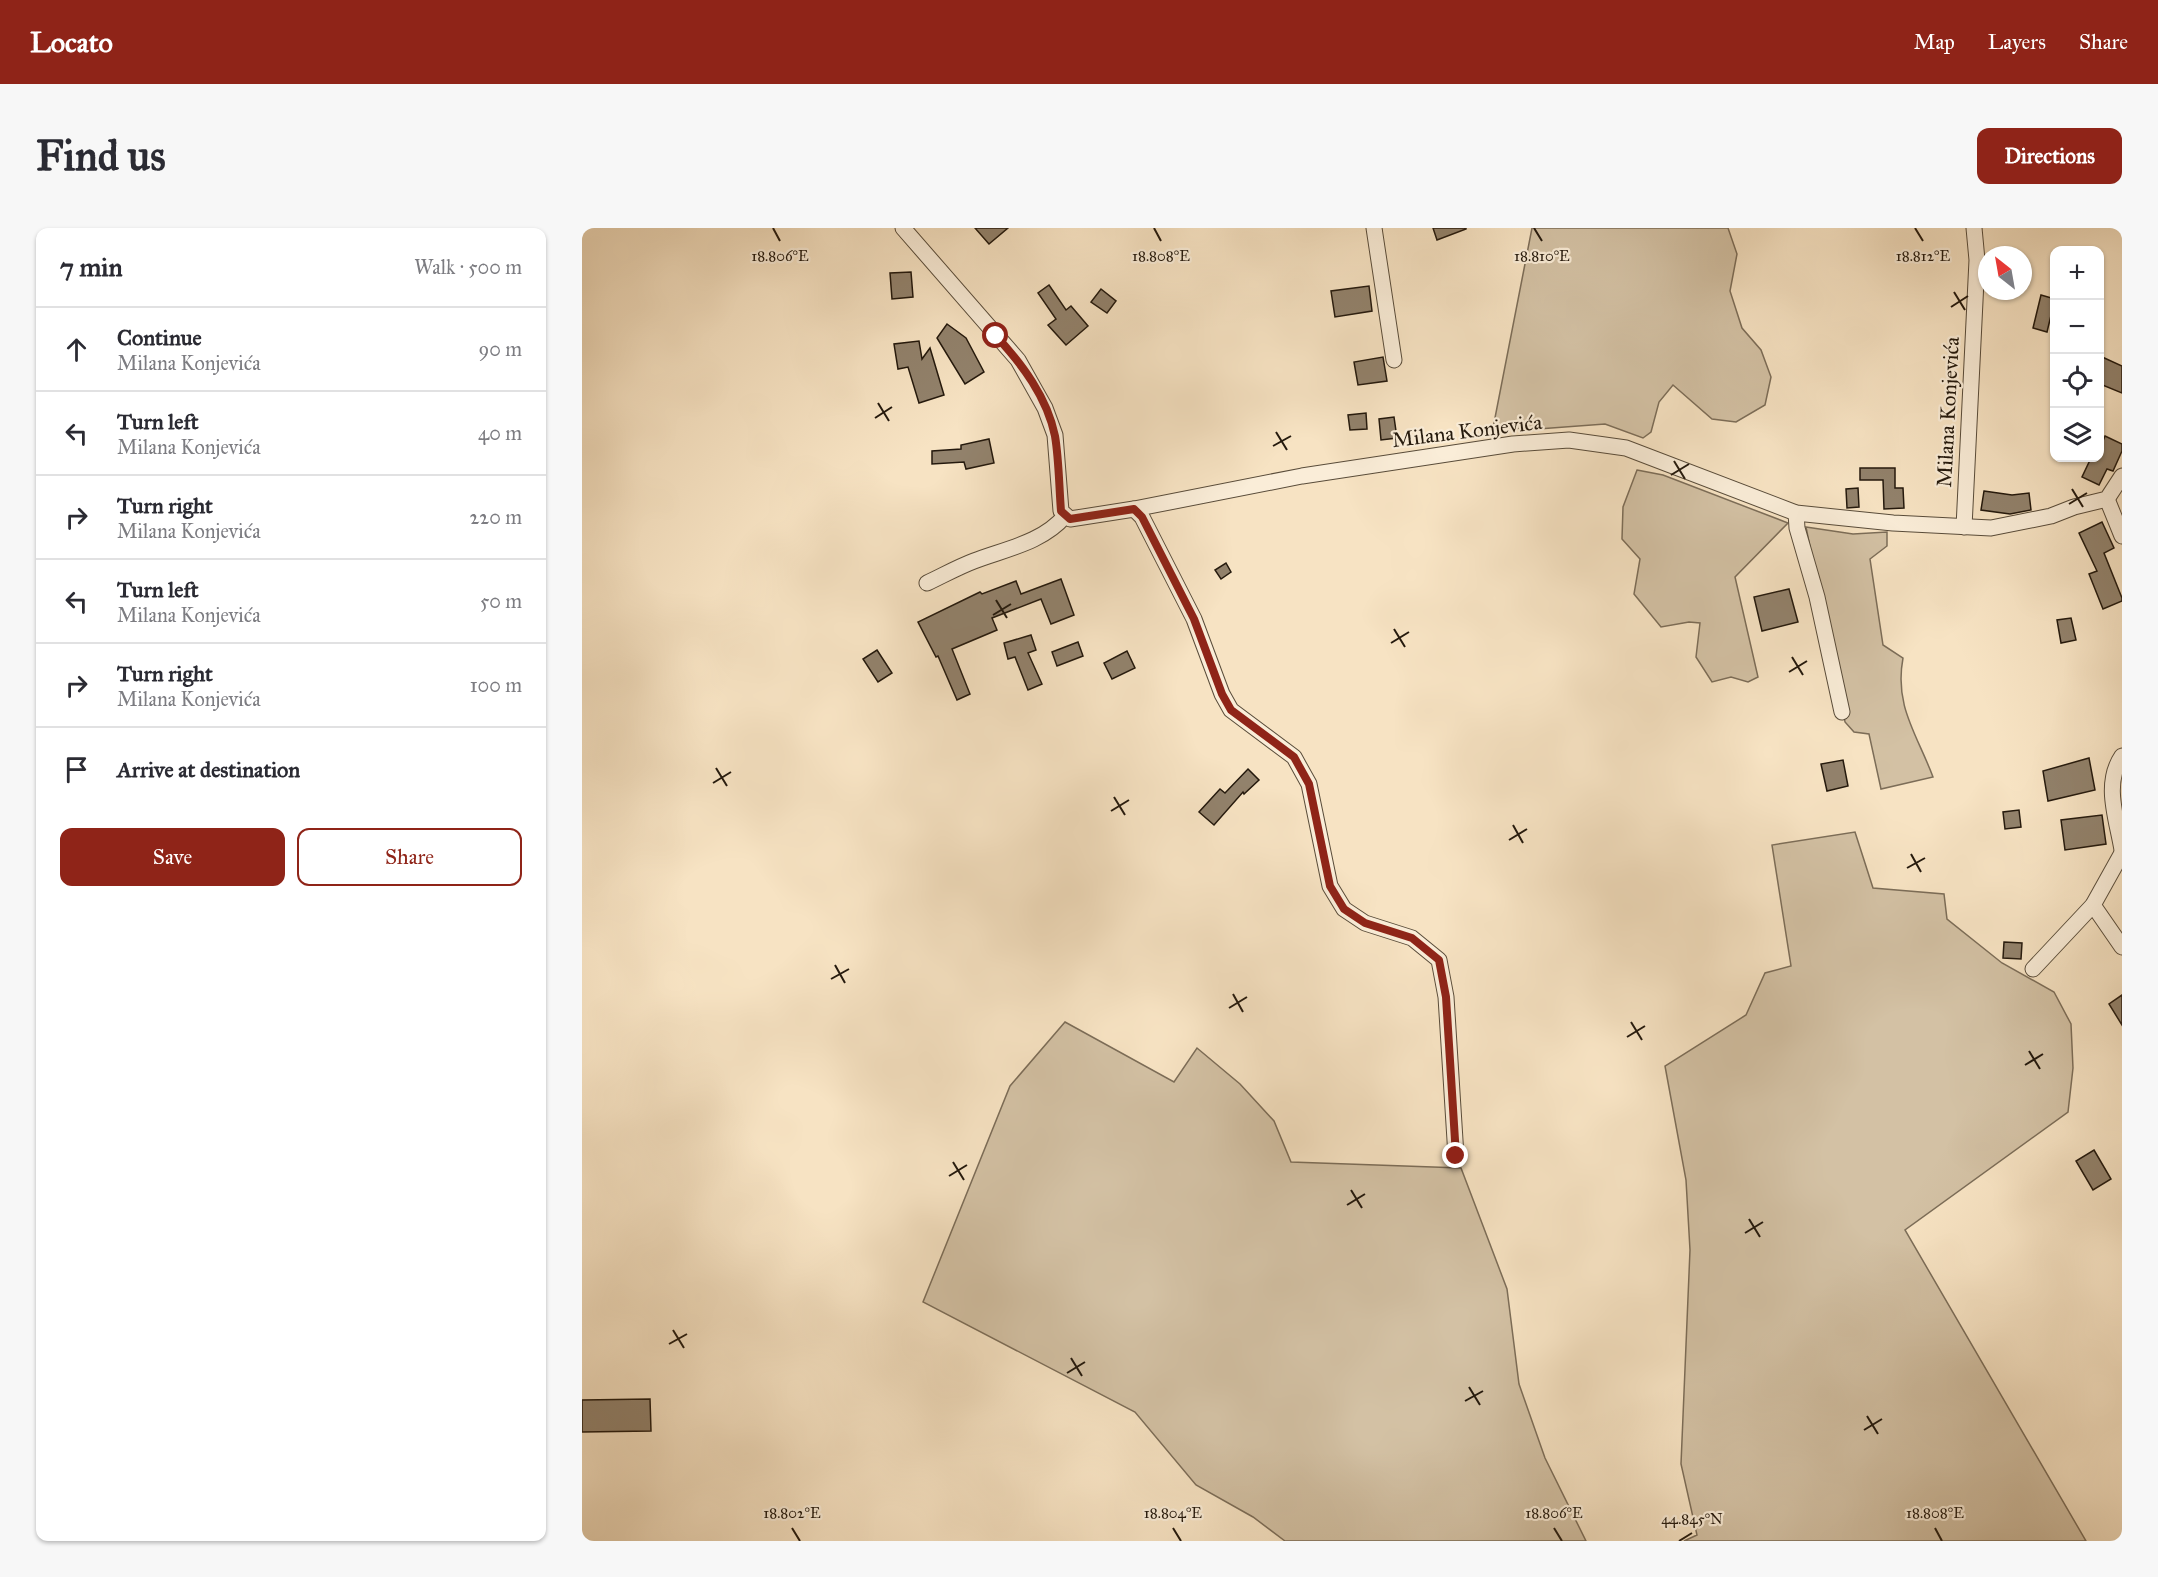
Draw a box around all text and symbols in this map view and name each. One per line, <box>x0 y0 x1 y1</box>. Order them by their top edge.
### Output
text: Locato <box>30 25 113 60</box>
text: Map <box>1914 29 1955 55</box>
text: Layers <box>1988 29 2046 55</box>
text: Share <box>2079 29 2128 55</box>
button: Directions <box>1977 128 2122 184</box>
text: Find us <box>36 130 166 182</box>
north arrow <box>1978 246 2032 300</box>
map controls <box>2050 246 2104 462</box>
button: + <box>2050 246 2104 300</box>
text: 18.806°E <box>751 247 809 265</box>
text: 18.808°E <box>1132 247 1190 265</box>
text: 18.810°E <box>1514 247 1570 265</box>
text: 18.812°E <box>1896 247 1950 265</box>
text: 7 min <box>60 251 123 283</box>
text: Walk · 500 m <box>414 255 522 279</box>
button: − <box>2050 300 2104 354</box>
route start <box>982 322 1008 348</box>
text: Continue <box>117 324 202 351</box>
icon: ahead <box>60 333 93 366</box>
street label: Milana Konjevića <box>1931 336 1965 488</box>
text: 90 m <box>479 337 522 361</box>
text: Milana Konjevića <box>117 351 261 375</box>
button: locate <box>2050 354 2104 408</box>
text: Turn left <box>117 408 199 435</box>
button: layers <box>2050 408 2104 462</box>
street label: Milana Konjevića <box>1391 409 1544 453</box>
icon: left <box>60 417 93 450</box>
text: 40 m <box>478 421 522 445</box>
text: Milana Konjevića <box>117 435 261 459</box>
text: Turn right <box>117 492 213 519</box>
icon: right <box>60 501 93 534</box>
text: 220 m <box>470 505 522 529</box>
text: Milana Konjevića <box>117 519 261 543</box>
text: Turn left <box>117 576 199 603</box>
icon: left <box>60 585 93 618</box>
text: 50 m <box>480 589 522 613</box>
text: Milana Konjevića <box>117 603 261 627</box>
text: Turn right <box>117 660 213 687</box>
icon: right <box>60 669 93 702</box>
text: 100 m <box>470 673 522 697</box>
text: Milana Konjevića <box>117 687 261 711</box>
icon: arrive <box>60 753 93 786</box>
text: Arrive at destination <box>117 756 300 783</box>
button: Save <box>60 828 285 886</box>
button: Share <box>297 828 522 886</box>
route end <box>1442 1142 1468 1168</box>
text: 18.802°E <box>763 1504 821 1522</box>
text: 18.804°E <box>1144 1504 1202 1522</box>
text: 18.806°E <box>1525 1504 1583 1522</box>
text: 18.808°E <box>1906 1504 1964 1522</box>
text: 44.845°N <box>1661 1510 1723 1528</box>

